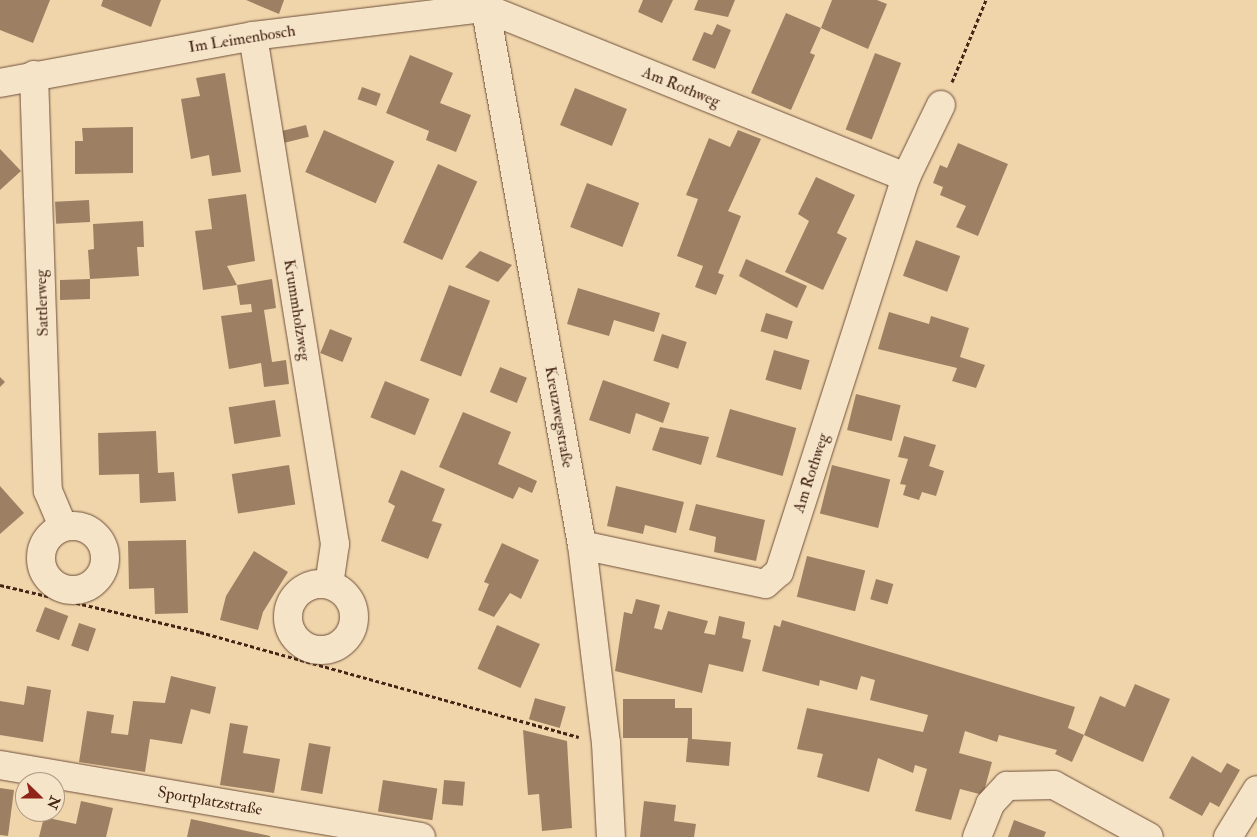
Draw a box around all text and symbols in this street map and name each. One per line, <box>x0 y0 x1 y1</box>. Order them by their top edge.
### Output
street label: Im Leimenbosch <box>187 21 297 57</box>
street label: Am Rothweg <box>639 63 723 111</box>
street label: Krummholzweg <box>280 258 314 362</box>
street label: Sattlerweg <box>31 269 53 337</box>
street label: Kreuzwegstraße <box>541 365 577 469</box>
street label: Am Rothweg <box>789 431 833 515</box>
north arrow <box>15 772 65 822</box>
street label: Sportplatzstraße <box>156 782 264 820</box>
text: N <box>43 793 64 811</box>

